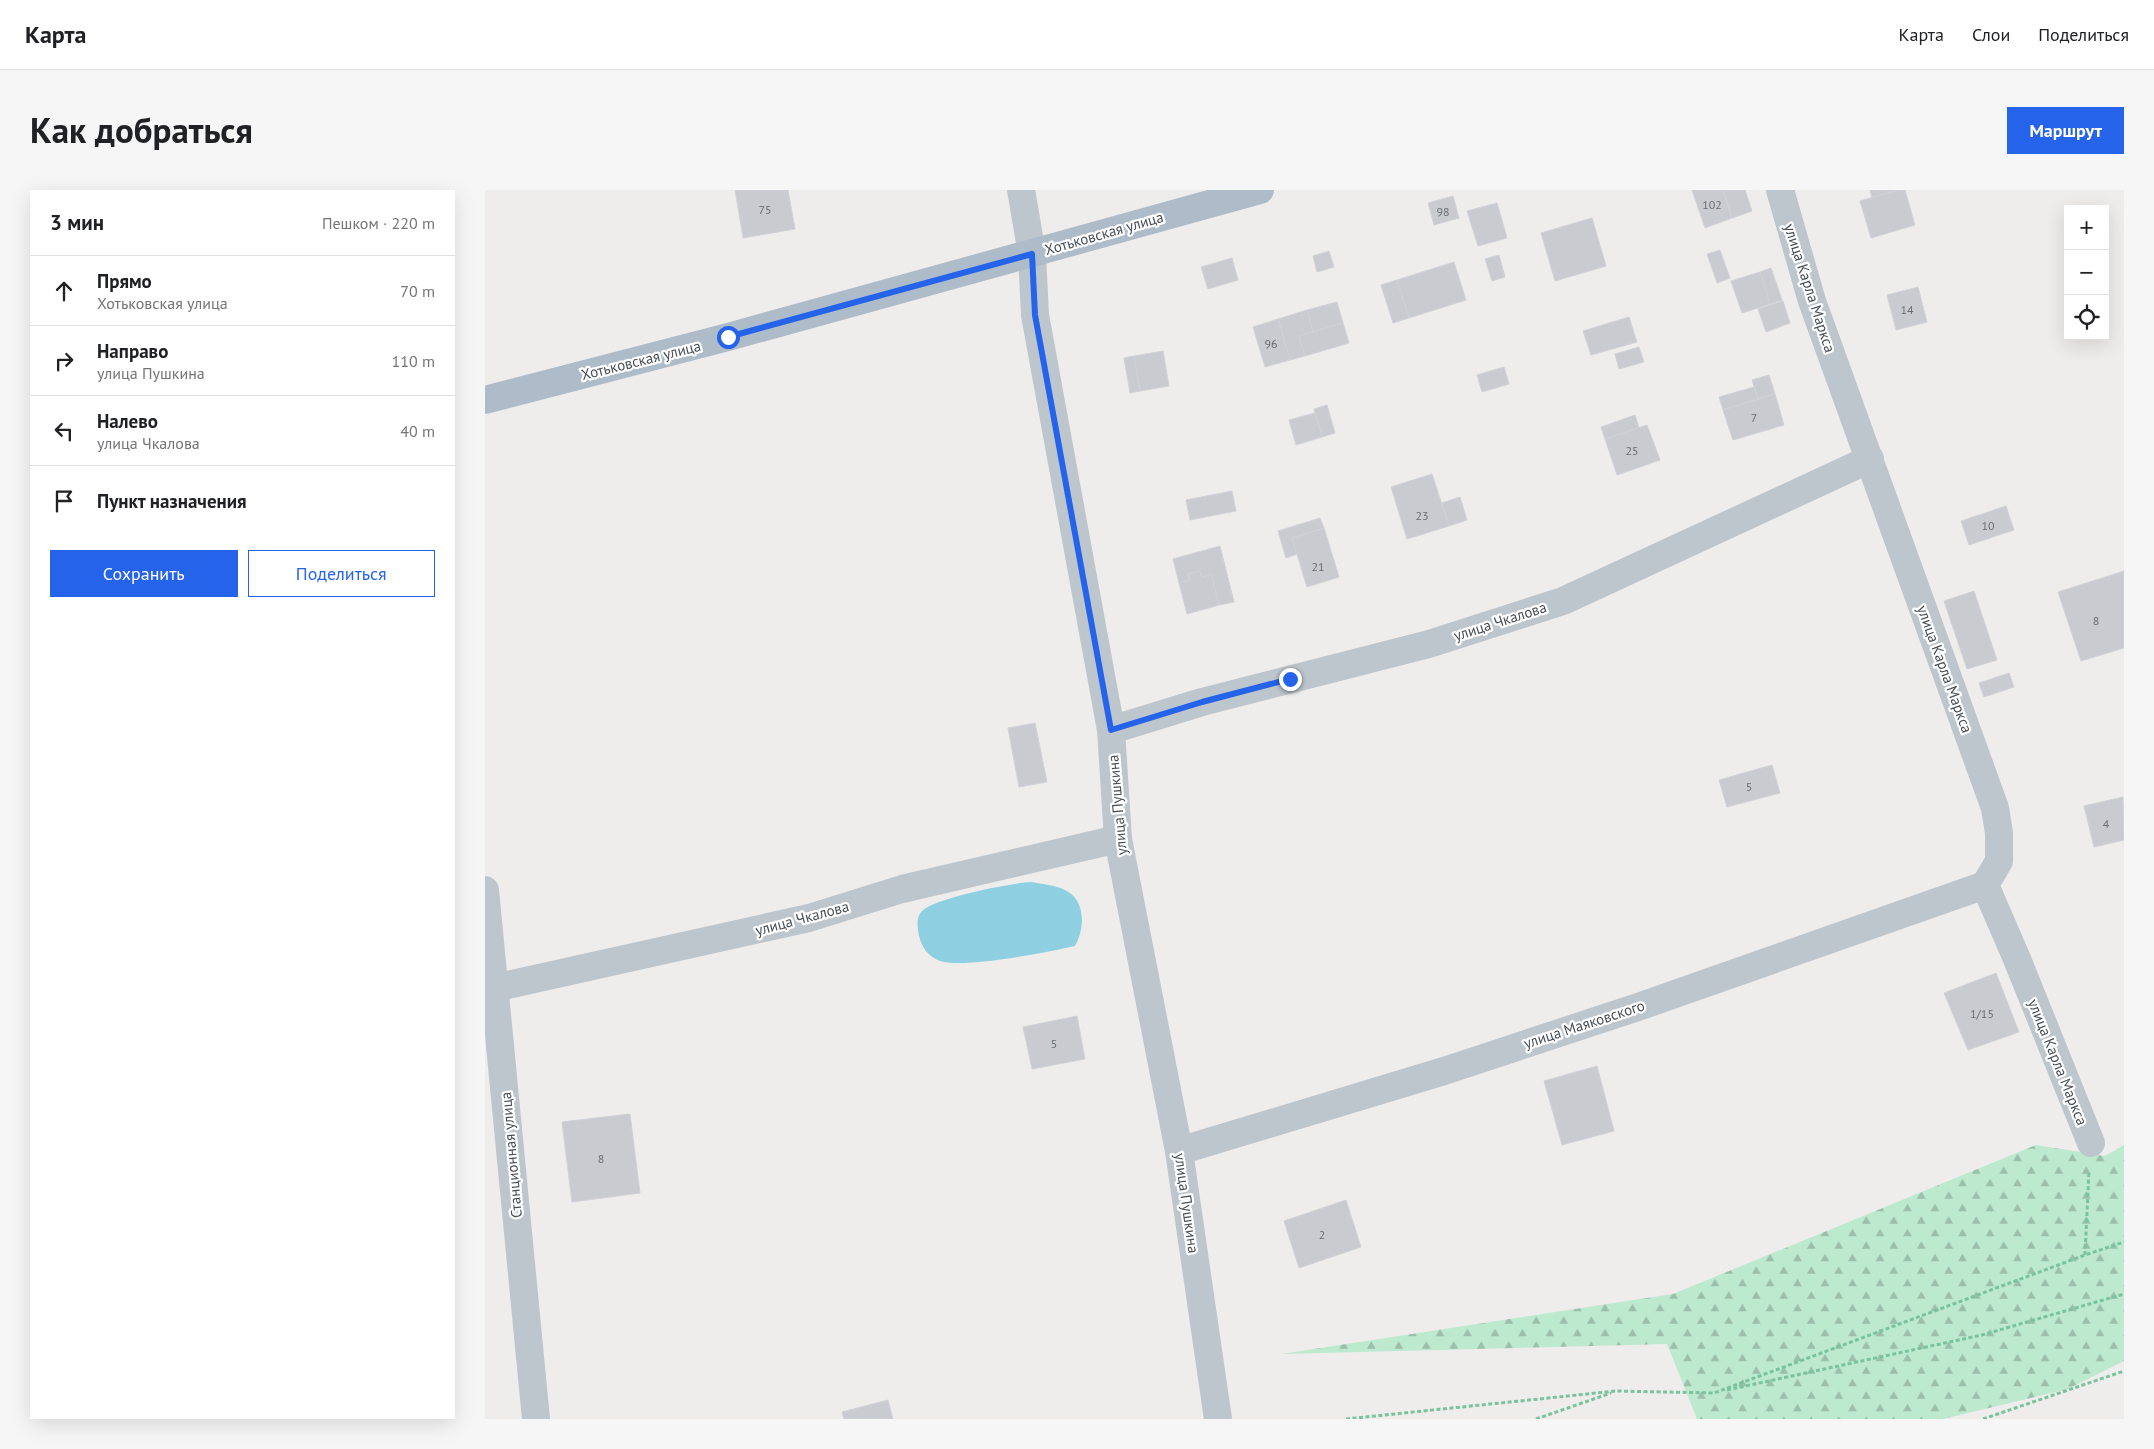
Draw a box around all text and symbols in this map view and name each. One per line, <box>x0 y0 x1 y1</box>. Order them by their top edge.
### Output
text: Карта <box>25 19 87 50</box>
text: Карта <box>1899 23 1944 46</box>
text: Слои <box>1972 23 2010 46</box>
text: Поделиться <box>2038 23 2129 46</box>
text: Как добраться <box>30 107 253 153</box>
button: Маршрут <box>2007 107 2124 154</box>
house number: 102 <box>1702 197 1722 212</box>
house number: 75 <box>758 202 772 217</box>
house number: 98 <box>1436 204 1450 219</box>
map controls <box>2064 205 2109 340</box>
button: + <box>2064 205 2109 250</box>
street label: Хотьковская улица <box>1042 207 1166 259</box>
text: 3 мин <box>50 209 104 236</box>
text: Пешком · 220 m <box>322 213 435 233</box>
street label: улица Карла Маркса <box>1780 221 1840 355</box>
button: − <box>2064 250 2109 295</box>
text: Прямо <box>97 269 152 293</box>
icon: ahead <box>50 277 78 305</box>
text: 70 m <box>400 281 435 301</box>
text: Хотьковская улица <box>97 293 228 313</box>
button: locate <box>2064 295 2109 340</box>
house number: 14 <box>1900 302 1914 317</box>
route start <box>717 326 740 349</box>
street label: Хотьковская улица <box>579 336 703 384</box>
house number: 96 <box>1264 336 1278 351</box>
text: Направо <box>97 339 168 363</box>
icon: right <box>50 347 78 375</box>
text: 110 m <box>392 351 435 371</box>
text: улица Пушкина <box>97 363 205 383</box>
text: Налево <box>97 409 158 433</box>
house number: 7 <box>1751 410 1757 425</box>
icon: left <box>50 417 78 445</box>
text: 40 m <box>400 421 435 441</box>
text: улица Чкалова <box>97 433 200 453</box>
house number: 25 <box>1625 443 1639 458</box>
icon: arrive <box>50 487 78 515</box>
text: Пункт назначения <box>97 489 247 513</box>
house number: 23 <box>1415 508 1429 523</box>
house number: 10 <box>1981 518 1995 533</box>
button: Сохранить <box>50 550 238 597</box>
button: Поделиться <box>248 550 435 597</box>
house number: 21 <box>1311 559 1325 574</box>
street label: улица Чкалова <box>1451 597 1549 645</box>
street label: улица Карла Маркса <box>1913 603 1977 735</box>
house number: 8 <box>2093 613 2099 628</box>
route end <box>1279 668 1302 691</box>
street label: улица Пушкина <box>1103 754 1131 856</box>
house number: 5 <box>1746 779 1752 794</box>
house number: 4 <box>2103 816 2110 831</box>
street label: улица Чкалова <box>753 896 851 940</box>
street label: улица Маяковского <box>1521 995 1647 1053</box>
street label: улица Карла Маркса <box>2024 996 2092 1128</box>
house number: 1/15 <box>1970 1006 1994 1021</box>
house number: 5 <box>1051 1036 1057 1051</box>
street label: Станционная улица <box>496 1091 526 1219</box>
house number: 8 <box>598 1151 604 1166</box>
street label: улица Пушкина <box>1171 1152 1203 1254</box>
house number: 2 <box>1319 1227 1325 1242</box>

